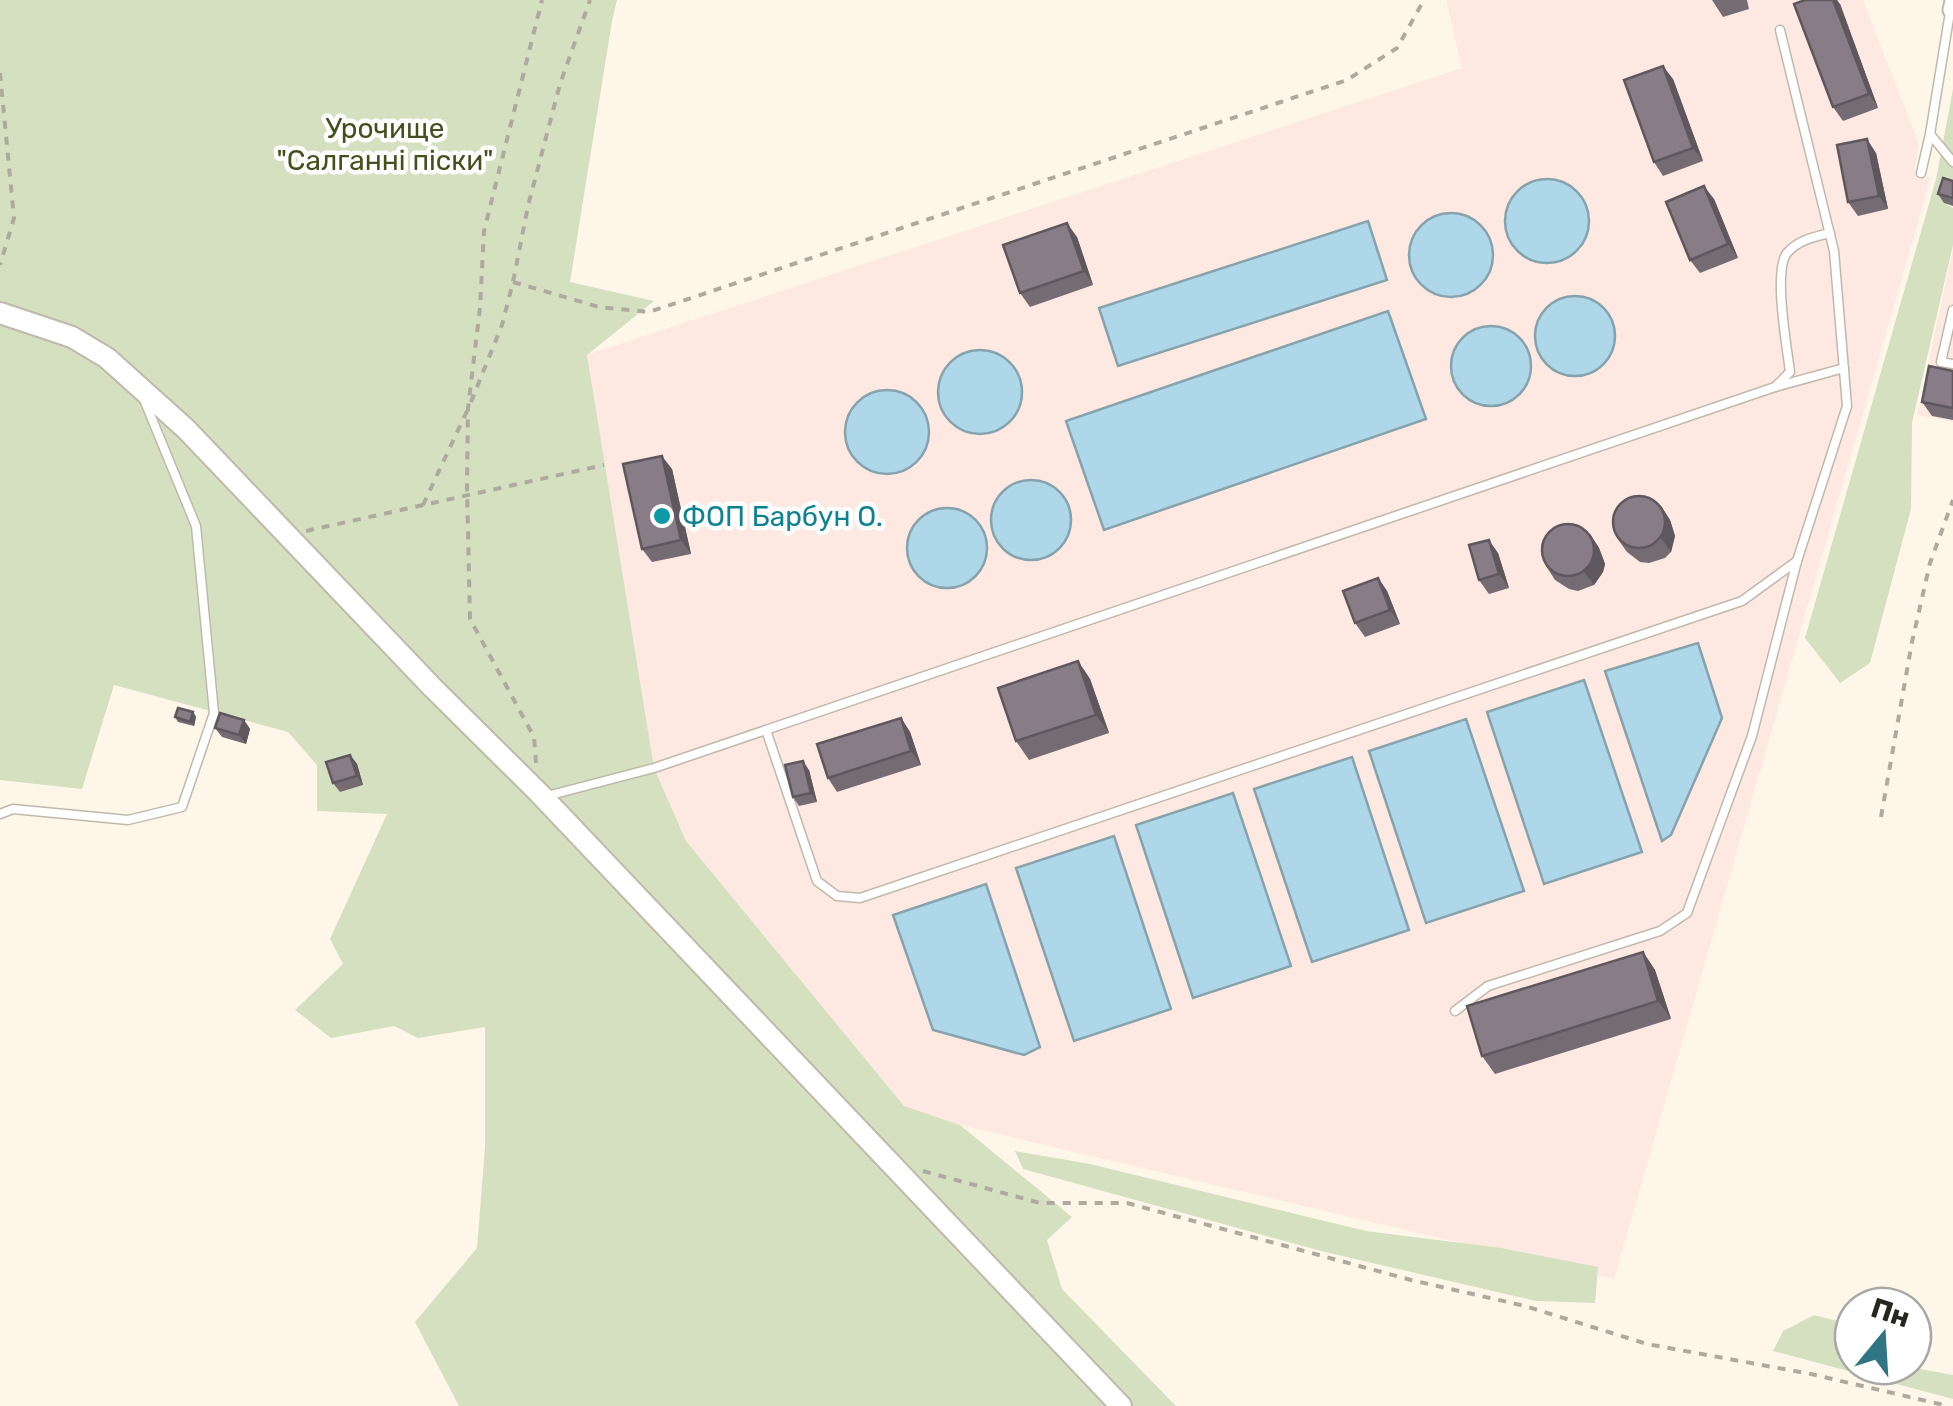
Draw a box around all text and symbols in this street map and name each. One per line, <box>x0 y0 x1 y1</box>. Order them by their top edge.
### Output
park label: Урочище "Салганні піски" <box>276 112 494 177</box>
place label: ФОП Барбун О. <box>682 500 883 533</box>
marker: ФОП Барбун О. <box>651 505 673 527</box>
north arrow <box>1833 1286 1933 1386</box>
text: Пн <box>1867 1291 1914 1334</box>

